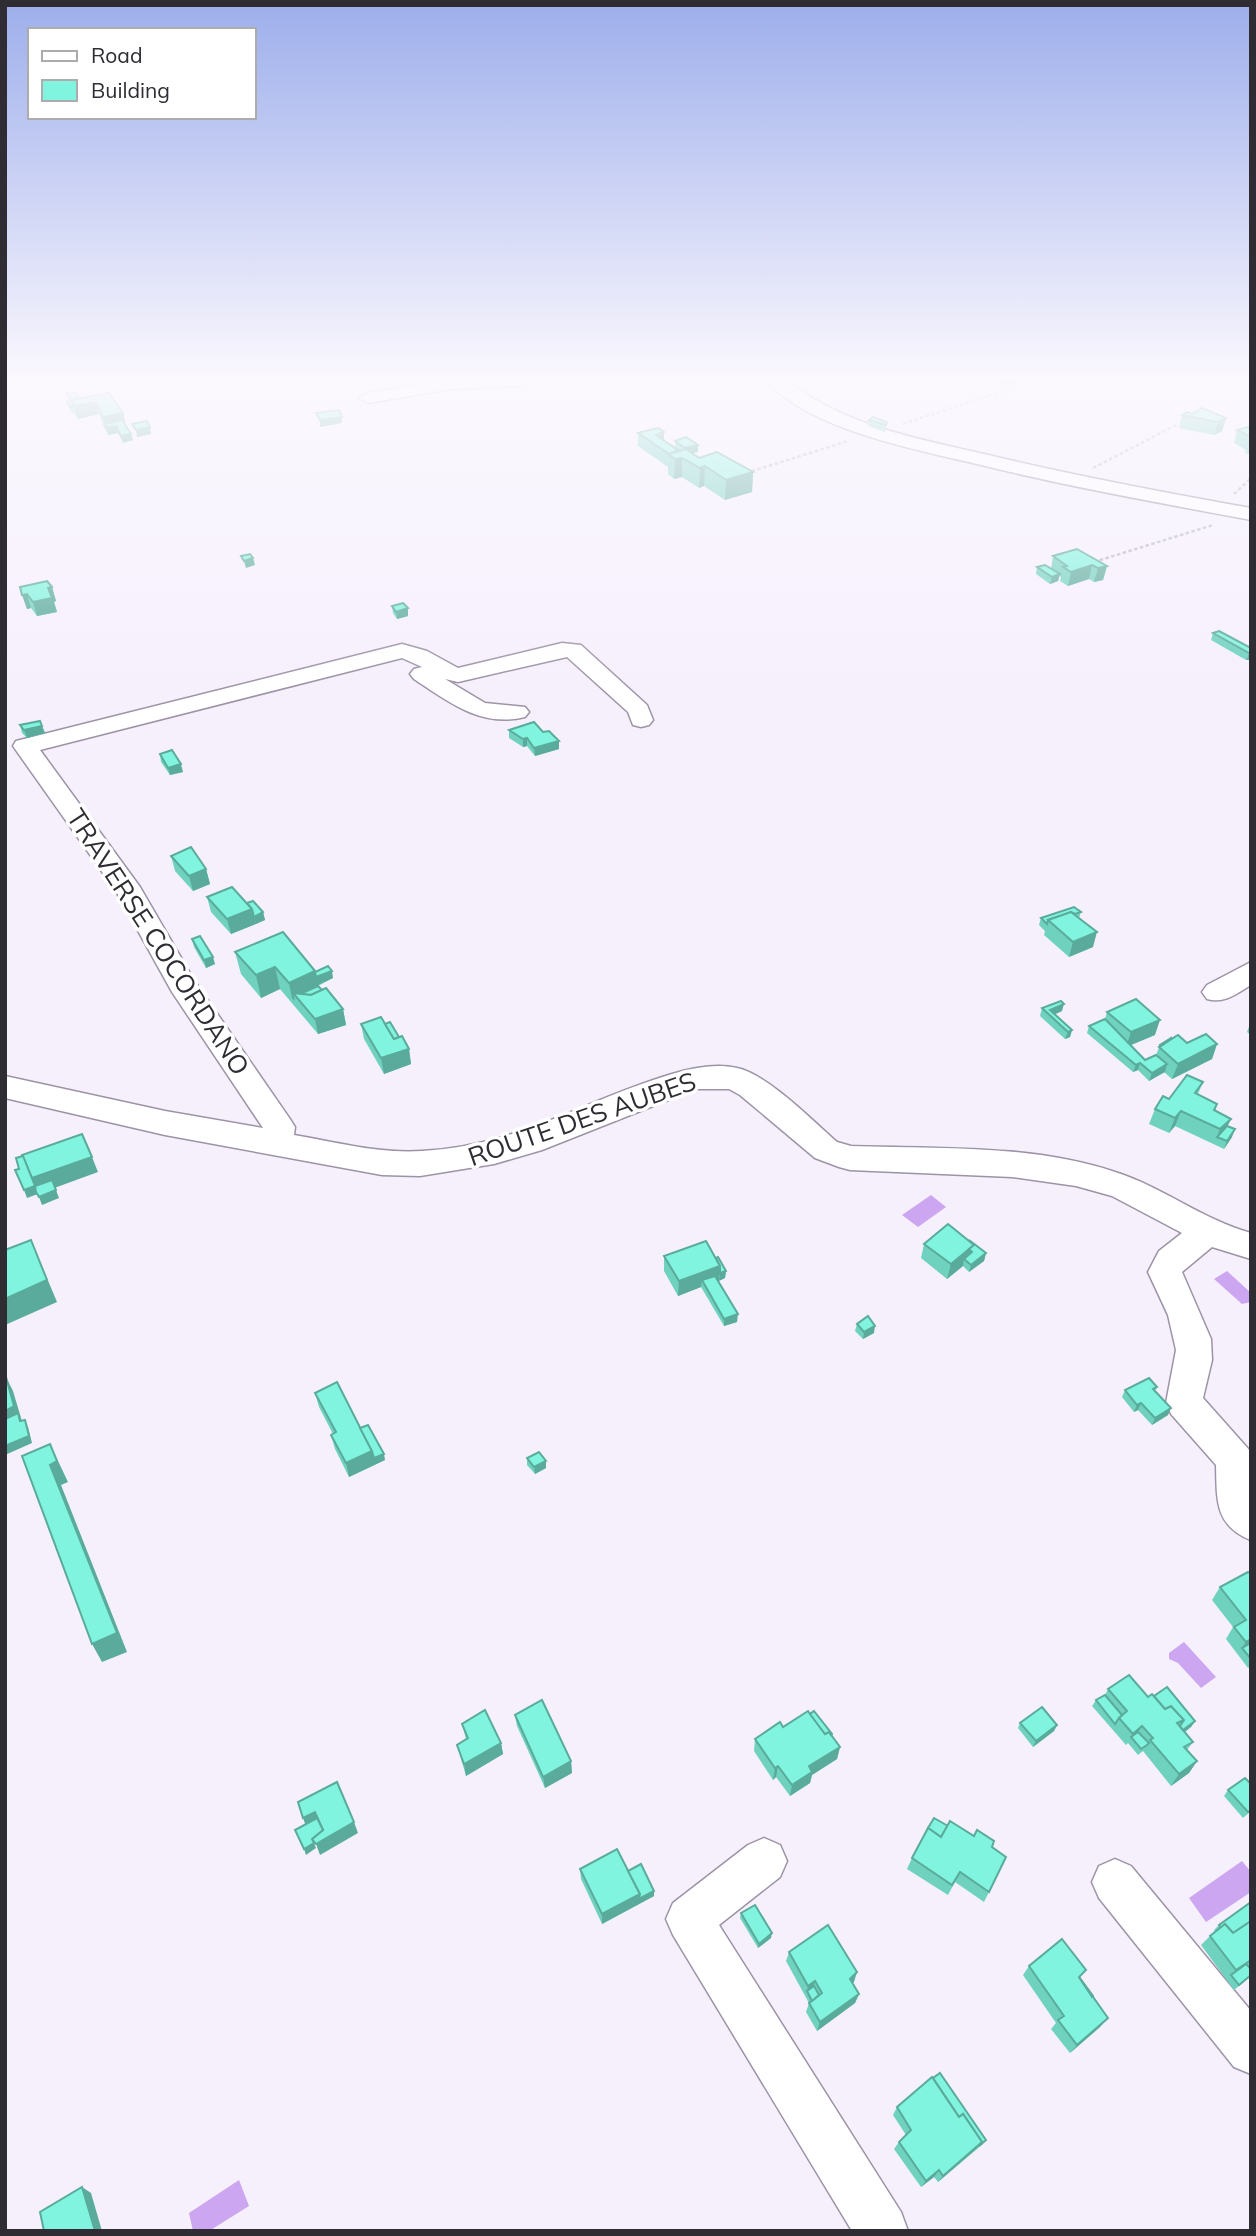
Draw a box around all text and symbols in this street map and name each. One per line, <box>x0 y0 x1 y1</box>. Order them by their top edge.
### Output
legend <box>28 28 256 119</box>
text: Road <box>91 42 142 68</box>
text: Building <box>91 77 170 103</box>
street label: TRAVERSE COCORDANO <box>60 802 257 1081</box>
street label: ROUTE DES AUBES <box>463 1064 700 1173</box>

